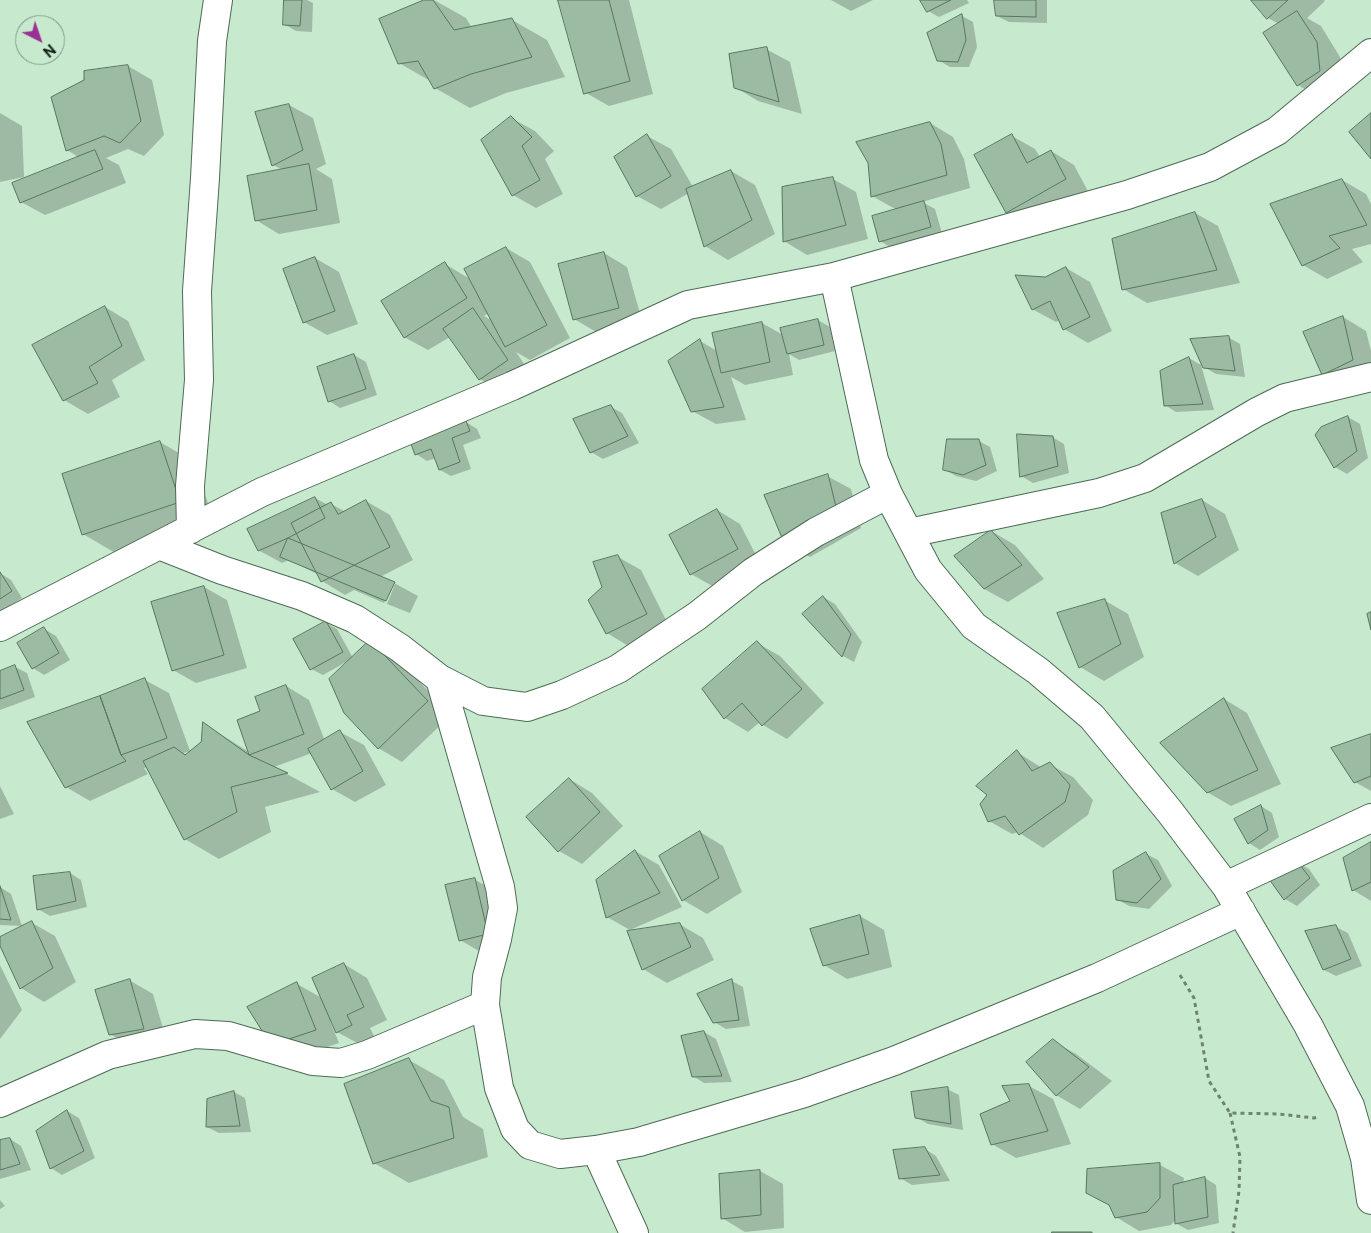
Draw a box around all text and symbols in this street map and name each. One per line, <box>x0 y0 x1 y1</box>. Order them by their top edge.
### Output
north arrow <box>15 15 65 65</box>
text: N <box>40 41 59 60</box>

